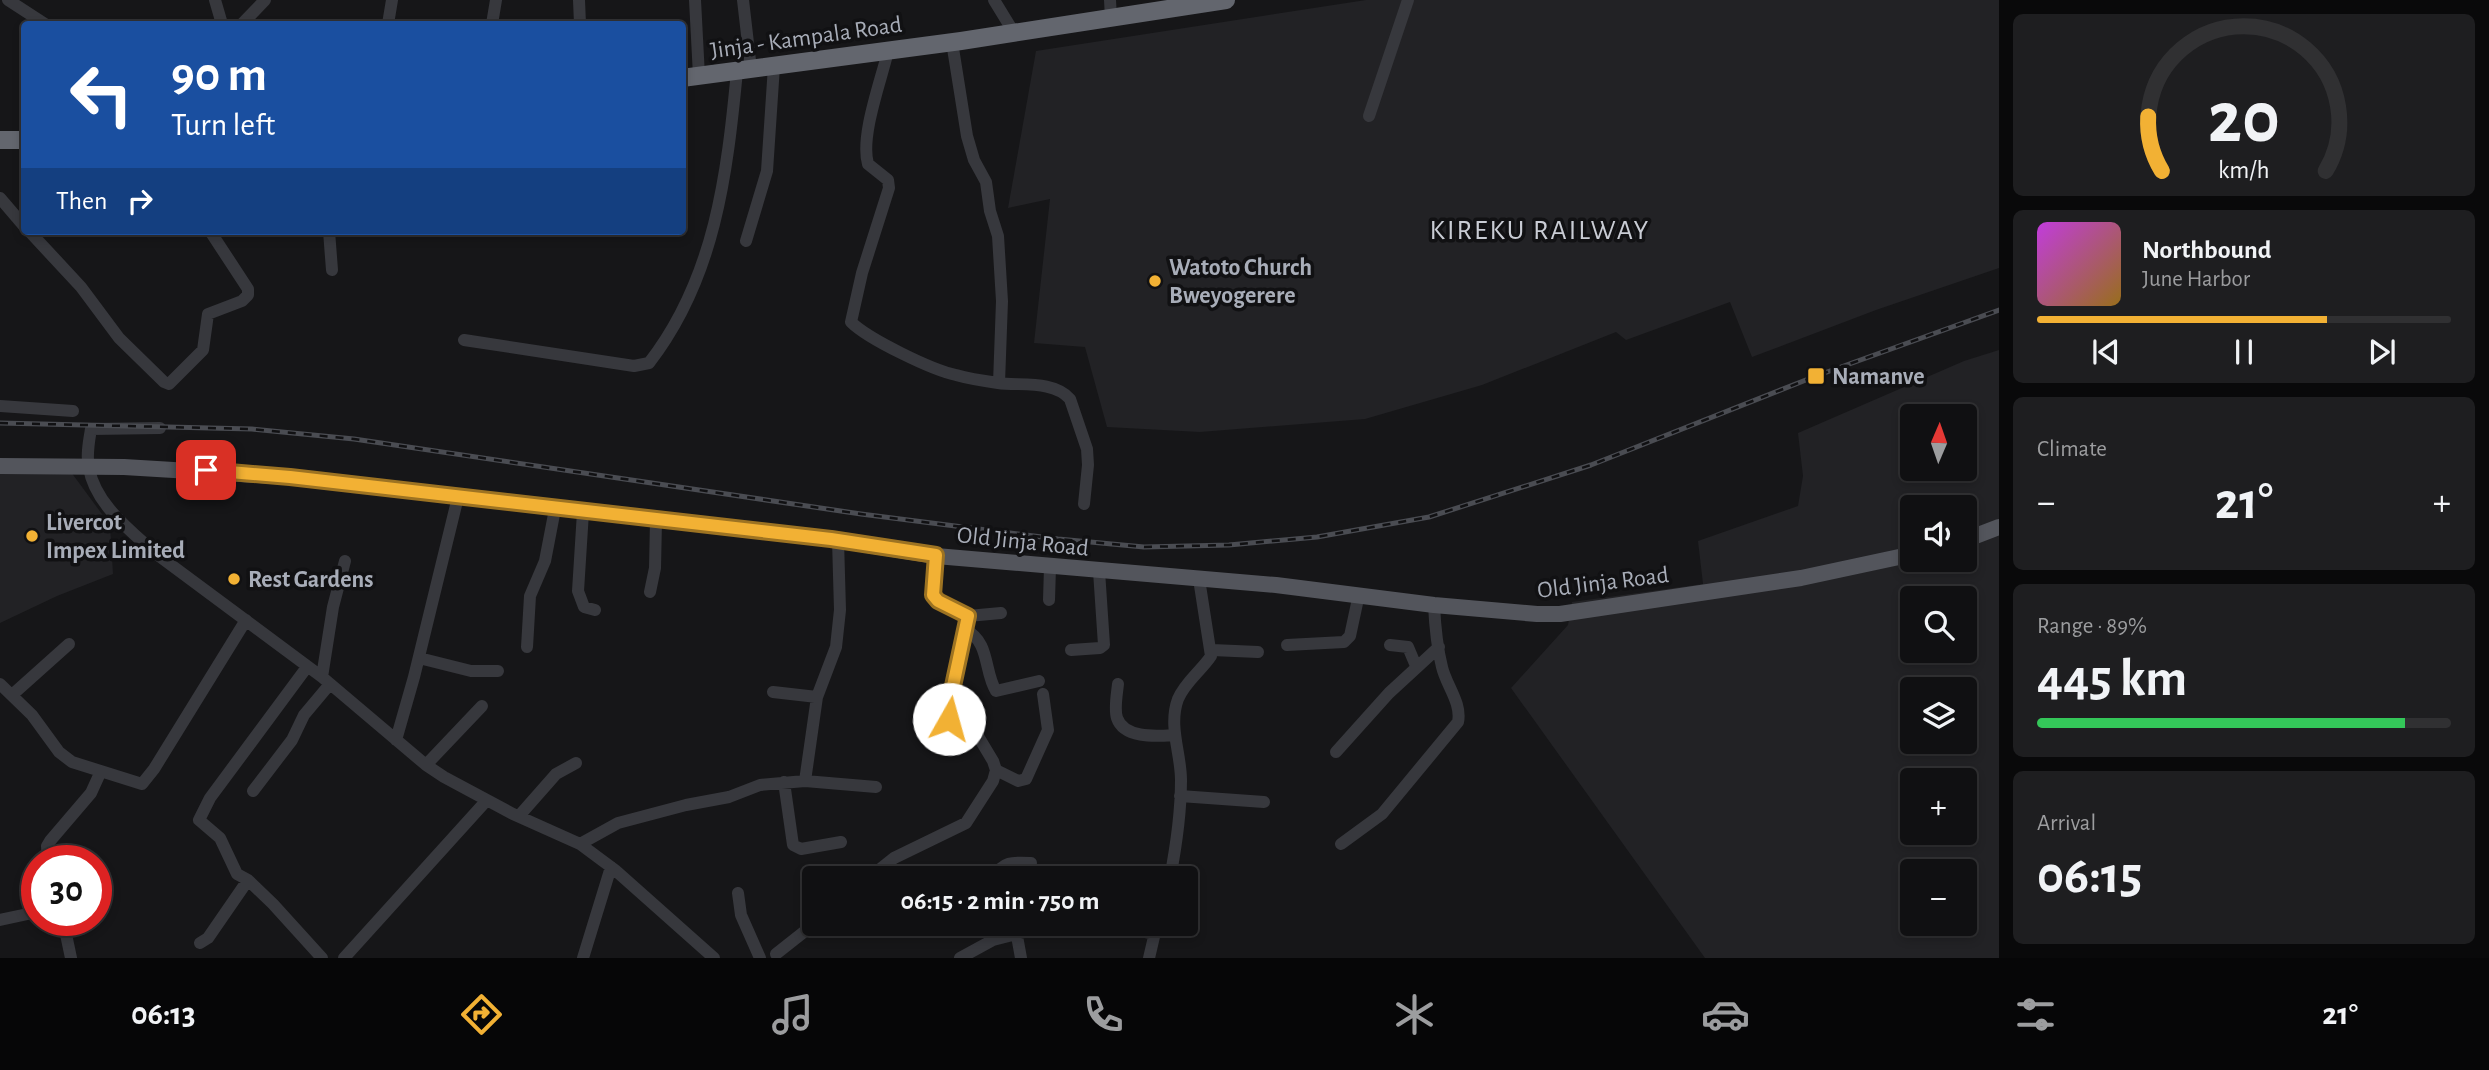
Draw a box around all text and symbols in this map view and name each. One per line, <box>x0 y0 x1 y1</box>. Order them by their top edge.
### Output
street label: Jinja - Kampala Road <box>709 13 904 63</box>
icon: left <box>56 49 147 140</box>
text: 90 m <box>171 51 267 100</box>
text: 20 <box>2208 83 2280 156</box>
text: Turn left <box>171 109 275 141</box>
text: km/h <box>2218 158 2270 183</box>
icon: right <box>121 182 159 220</box>
text: Then <box>56 188 107 214</box>
district label: KIREKU RAILWAY <box>1430 217 1650 245</box>
text: Northbound <box>2142 237 2271 263</box>
place label: Watoto Church Bweyogerere <box>1169 256 1312 308</box>
text: June Harbor <box>2142 268 2250 291</box>
marker: Watoto Church Bweyogerere <box>1147 273 1163 289</box>
icon: previous <box>2087 333 2125 371</box>
icon: pause <box>2225 333 2263 371</box>
icon: next <box>2363 333 2401 371</box>
place label: Namanve <box>1832 365 1925 389</box>
marker: Namanve <box>1806 366 1826 386</box>
north arrow <box>1900 404 1978 481</box>
map controls <box>1900 404 1977 936</box>
text: Climate <box>2037 438 2107 461</box>
pin <box>176 440 236 500</box>
icon: arrive <box>187 451 225 489</box>
text: 21° <box>2215 476 2273 528</box>
text: − <box>2037 484 2055 522</box>
text: + <box>2433 484 2451 522</box>
button: sound <box>1900 495 1977 572</box>
place label: Livercot Impex Limited <box>46 511 185 563</box>
street label: Old Jinja Road <box>956 523 1090 561</box>
marker: Livercot Impex Limited <box>24 528 40 544</box>
street label: Old Jinja Road <box>1536 563 1670 603</box>
place label: Rest Gardens <box>248 568 373 592</box>
marker: Rest Gardens <box>226 571 242 587</box>
button: search <box>1900 586 1977 663</box>
text: Range · 89% <box>2037 615 2147 638</box>
text: 445 km <box>2037 653 2187 705</box>
button: layers <box>1900 677 1977 754</box>
position arrow <box>912 682 986 756</box>
button: + <box>1900 768 1977 845</box>
text: Arrival <box>2037 812 2096 835</box>
speed limit sign: 30 <box>21 845 112 936</box>
text: 06:15 <box>2037 850 2142 902</box>
button: − <box>1900 859 1977 936</box>
text: 06:15 · 2 min · 750 m <box>901 888 1099 914</box>
icon: directions <box>457 990 506 1039</box>
icon: music <box>768 990 817 1039</box>
icon: phone <box>1079 990 1128 1039</box>
icon: climate <box>1390 990 1439 1039</box>
icon: car <box>1701 990 1750 1039</box>
icon: filters <box>2011 990 2060 1039</box>
text: 06:13 <box>131 998 196 1030</box>
text: 21° <box>2322 998 2358 1030</box>

